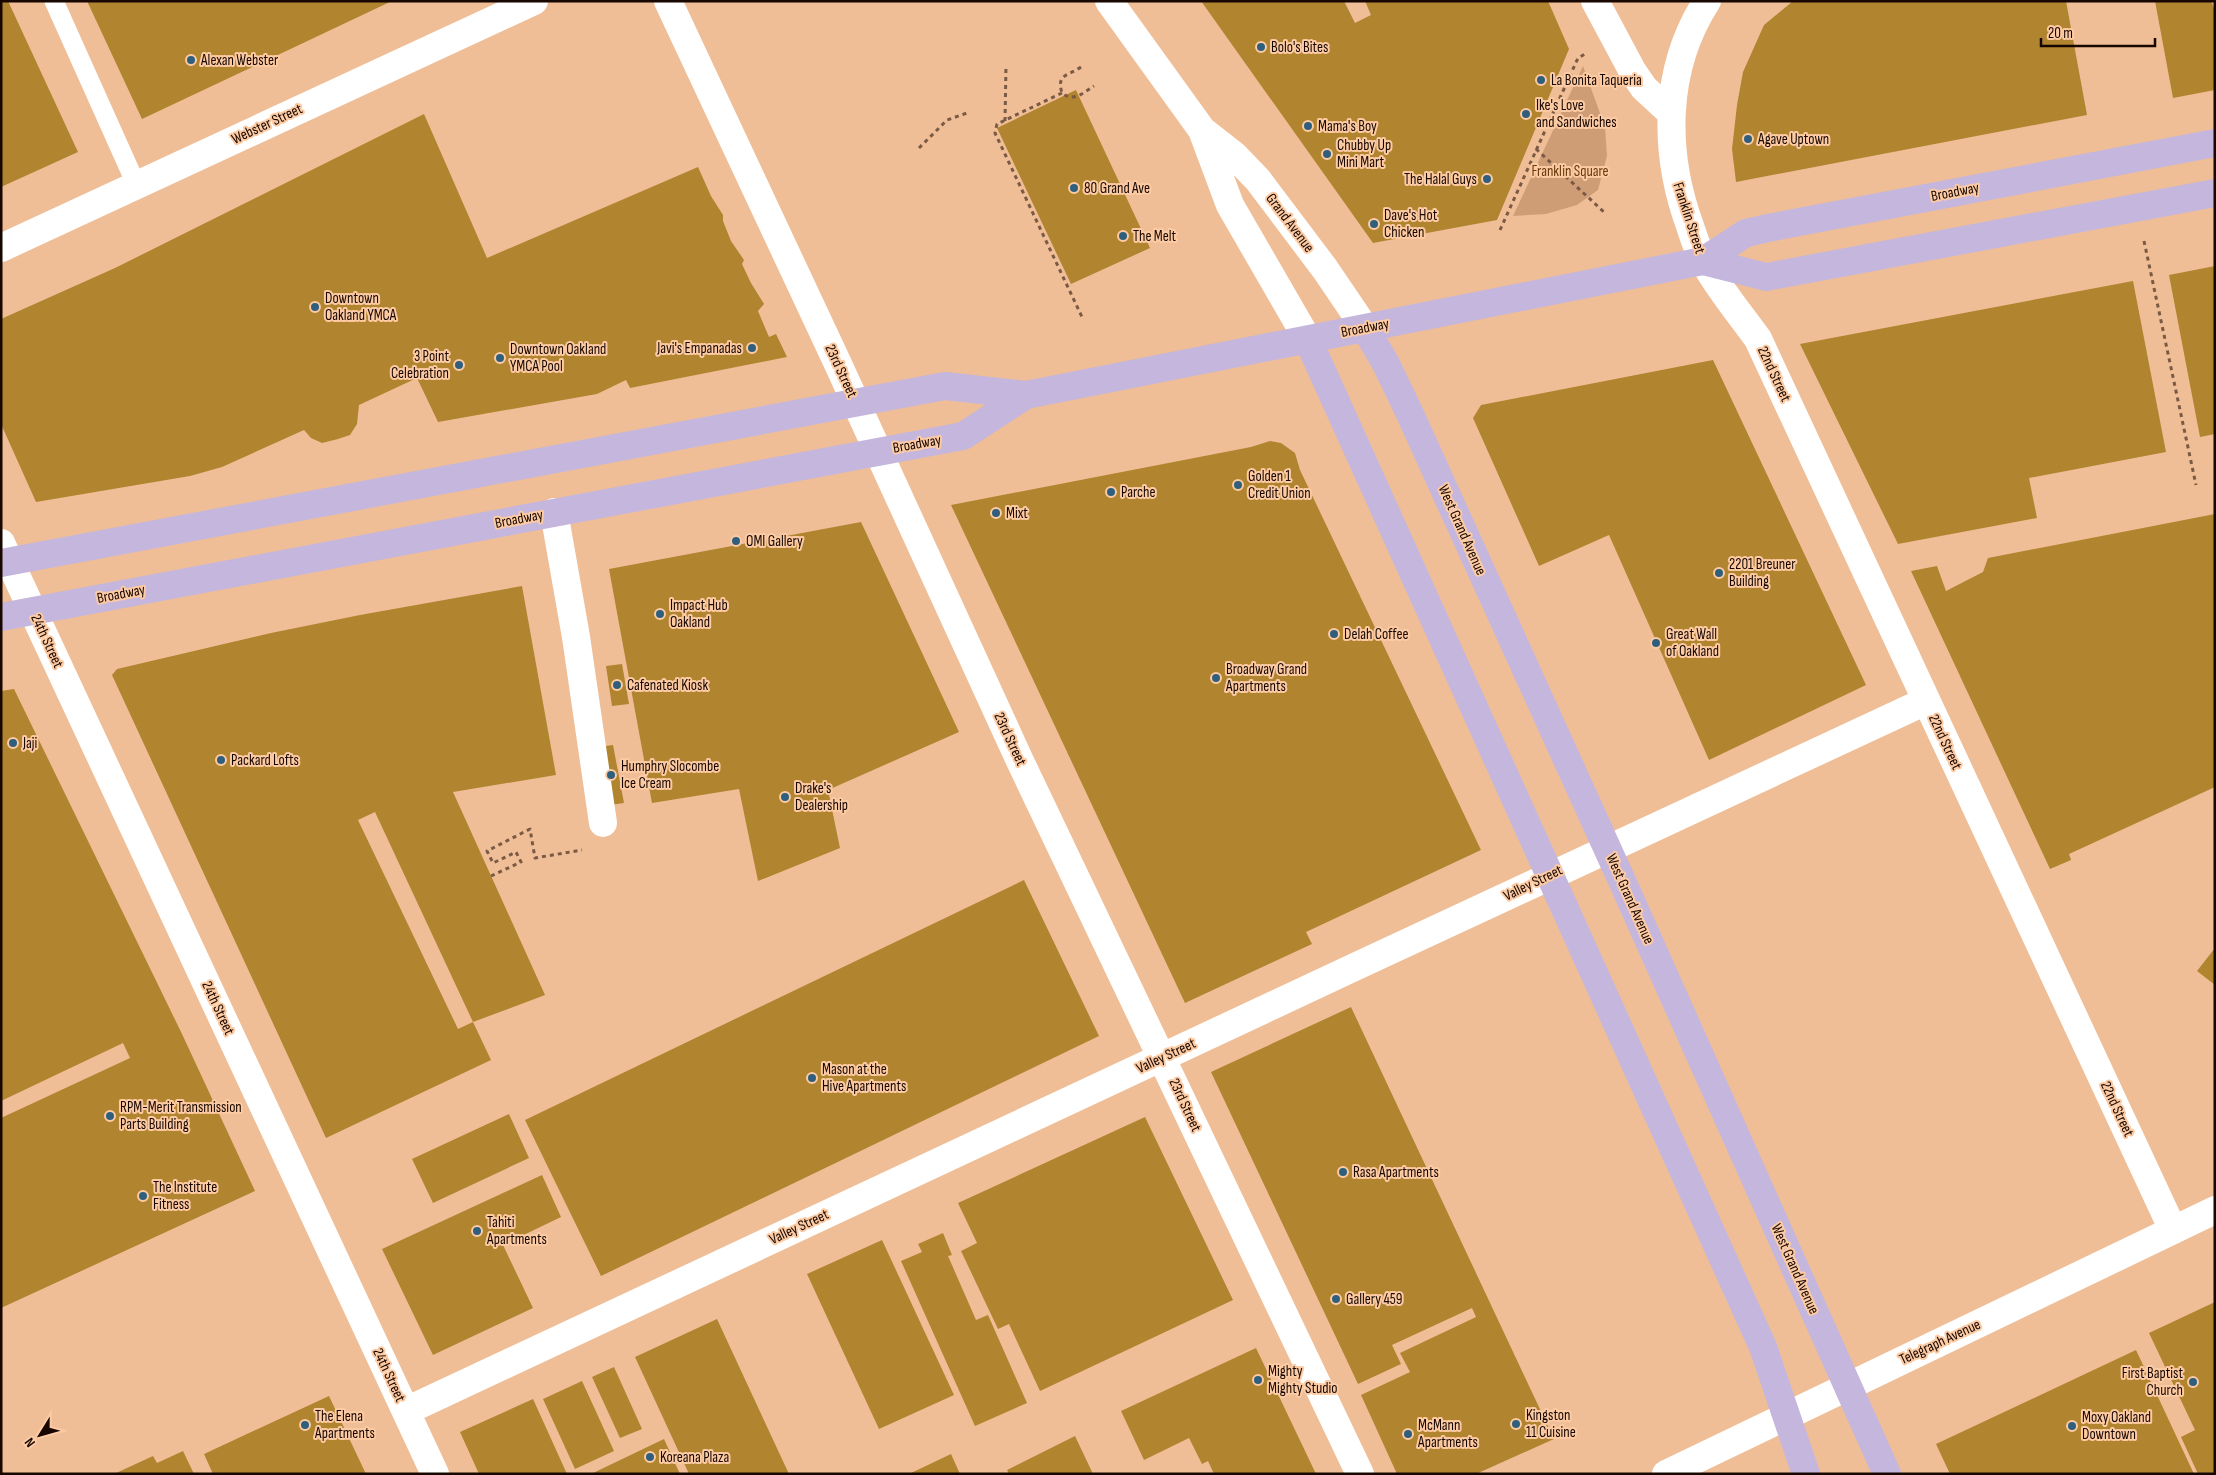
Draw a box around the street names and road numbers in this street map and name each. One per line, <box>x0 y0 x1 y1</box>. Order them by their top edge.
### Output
street label: Webster Street <box>229 99 306 149</box>
street label: Broadway <box>1929 178 1981 206</box>
street label: Franklin Street <box>1669 180 1710 257</box>
street label: Grand Avenue <box>1262 190 1318 256</box>
street label: Broadway <box>1339 314 1391 342</box>
street label: 23rd Street <box>820 341 862 401</box>
street label: 22nd Street <box>1753 343 1795 405</box>
street label: Broadway <box>891 430 943 458</box>
street label: West Grand Avenue <box>1434 482 1490 578</box>
street label: Broadway <box>493 505 545 533</box>
street label: Broadway <box>95 580 147 608</box>
street label: 24th Street <box>26 611 68 671</box>
street label: 23rd Street <box>989 709 1031 769</box>
street label: 22nd Street <box>1924 711 1966 773</box>
street label: West Grand Avenue <box>1602 851 1658 947</box>
street label: Valley Street <box>1500 860 1566 905</box>
street label: 24th Street <box>197 978 239 1038</box>
street label: Valley Street <box>1133 1034 1199 1078</box>
street label: 23rd Street <box>1164 1075 1206 1135</box>
street label: 22nd Street <box>2096 1078 2138 1140</box>
street label: Valley Street <box>766 1205 832 1249</box>
street label: West Grand Avenue <box>1767 1221 1823 1317</box>
street label: Telegraph Avenue <box>1896 1315 1984 1369</box>
street label: 24th Street <box>368 1345 410 1405</box>

